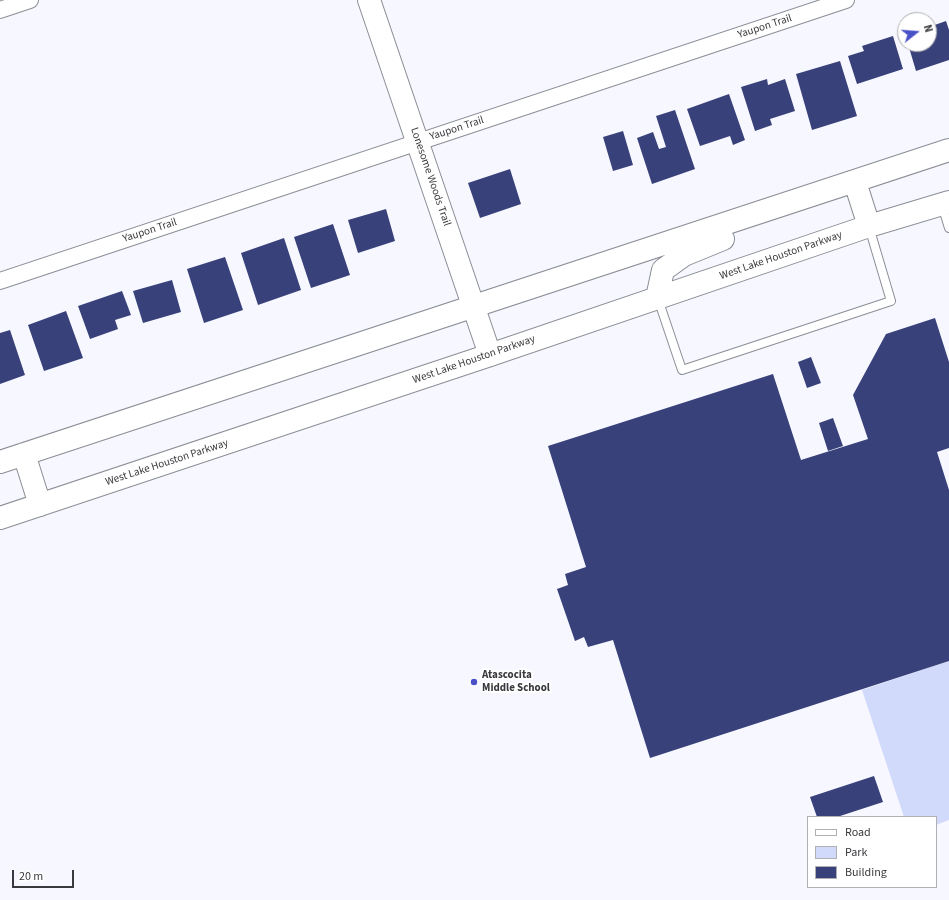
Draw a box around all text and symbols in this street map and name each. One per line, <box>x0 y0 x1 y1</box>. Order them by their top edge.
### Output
street label: Yaupon Trail <box>736 12 794 42</box>
north arrow <box>897 12 937 52</box>
text: N <box>920 23 936 34</box>
street label: Yaupon Trail <box>428 114 486 144</box>
street label: Lonesome Woods Trail <box>407 126 453 228</box>
street label: Yaupon Trail <box>121 216 179 246</box>
street label: West Lake Houston Parkway <box>718 229 844 283</box>
street label: West Lake Houston Parkway <box>411 333 537 387</box>
street label: West Lake Houston Parkway <box>104 437 230 489</box>
place label: Atascocita Middle School <box>482 669 550 695</box>
marker: Atascocita Middle School <box>469 677 479 687</box>
legend <box>807 816 937 888</box>
text: Road <box>845 824 871 841</box>
text: Park <box>845 844 867 861</box>
scale bar <box>14 862 76 888</box>
text: Building <box>845 864 887 881</box>
text: 20 m <box>19 868 43 885</box>

